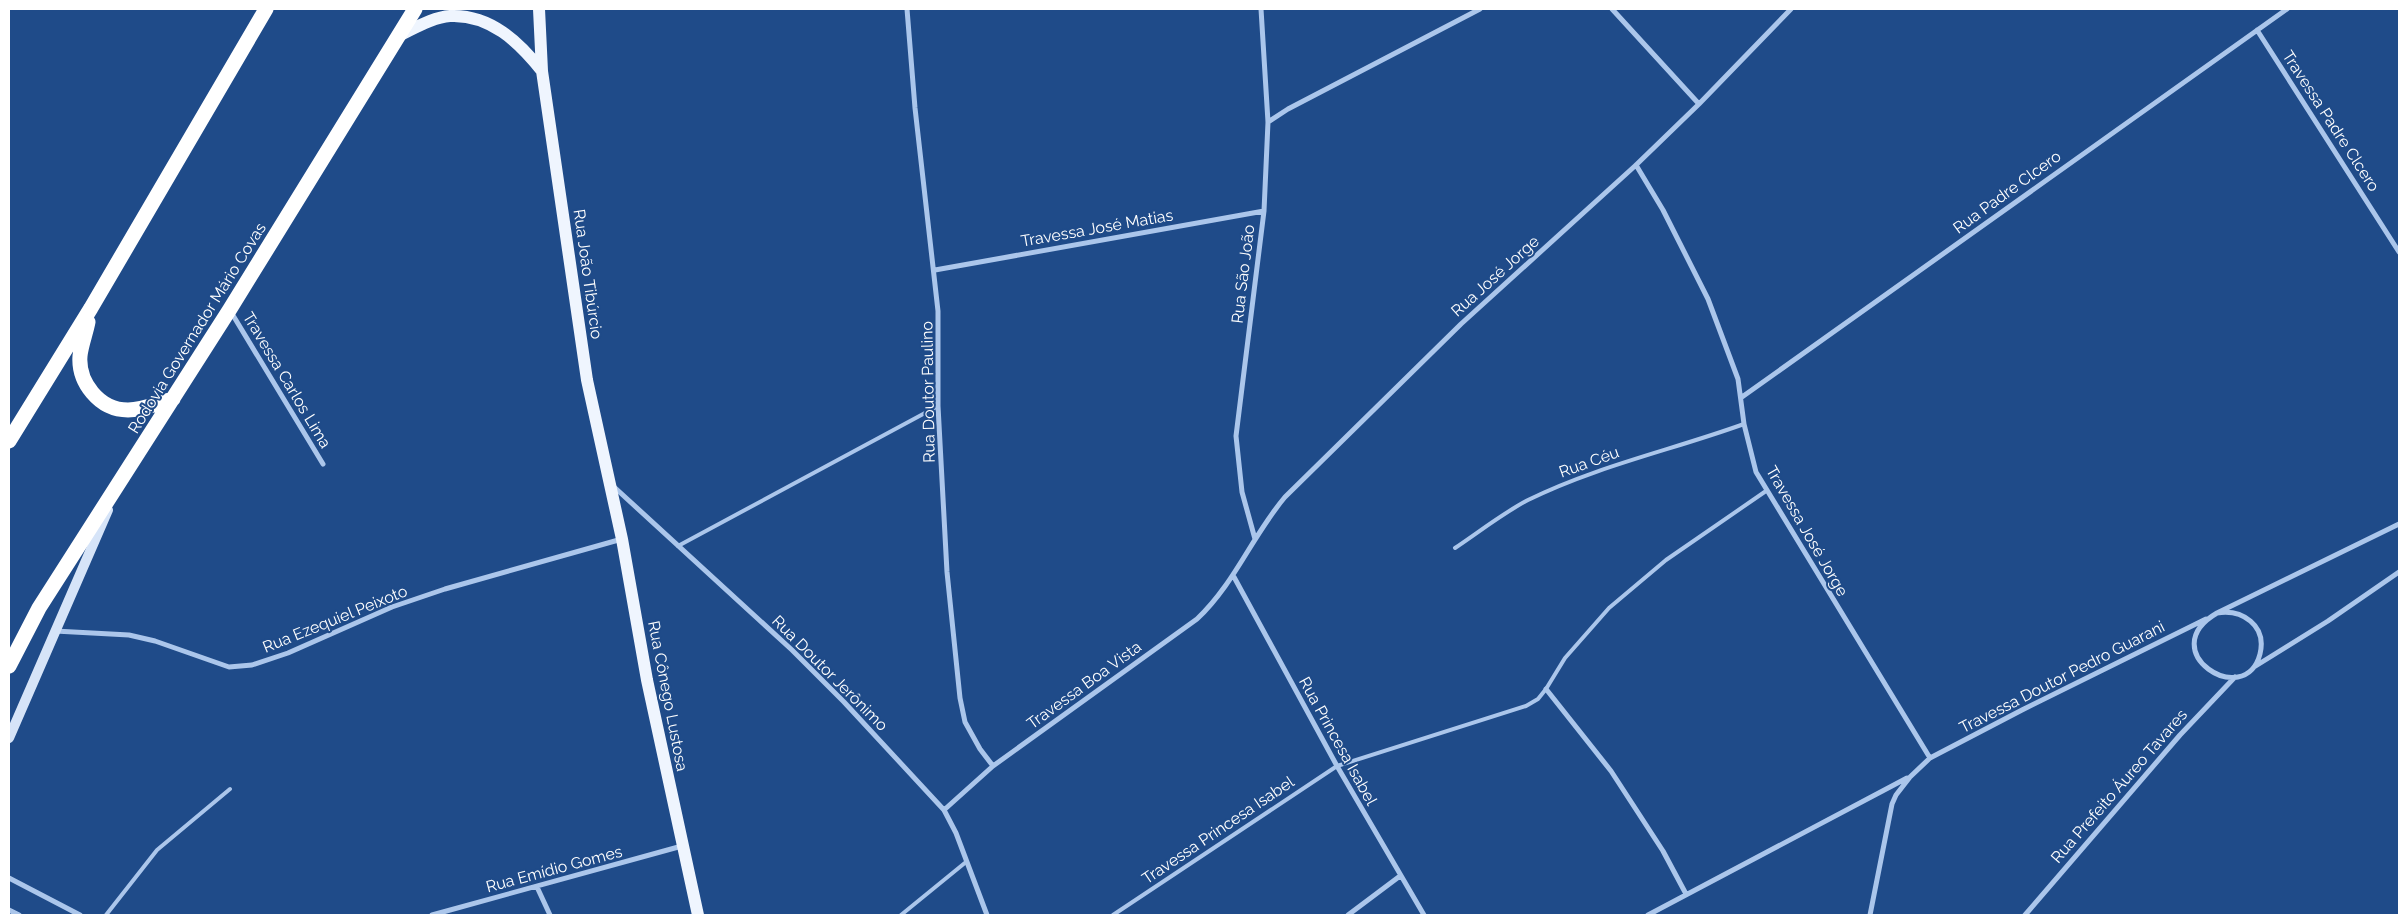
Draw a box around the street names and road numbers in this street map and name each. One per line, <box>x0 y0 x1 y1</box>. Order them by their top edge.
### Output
street label: Travessa Padre Clcero <box>2278 47 2384 195</box>
street label: Rua Padre Clcero <box>1950 147 2064 237</box>
street label: Travessa José Matias <box>1020 205 1175 251</box>
street label: Rua João Tibúrcio <box>569 208 607 340</box>
street label: Rodovia Governador Mário Covas <box>124 219 270 437</box>
street label: Rua São João <box>1228 223 1258 325</box>
street label: Rua José Jorge <box>1447 232 1543 320</box>
street label: Travessa Carlos Lima <box>239 308 335 452</box>
street label: Rua Doutor Paulino <box>917 321 939 463</box>
street label: Rua Céu <box>1556 442 1622 482</box>
street label: Travessa José Jorge <box>1762 462 1852 600</box>
street label: Rua Ezequiel Peixoto <box>260 581 410 657</box>
street label: Rua Doutor Jerônimo <box>768 611 892 735</box>
street label: Travessa Doutor Pedro Guarani <box>1956 617 2168 737</box>
street label: Rua Cônego Lustosa <box>644 619 692 773</box>
street label: Travessa Boa Vista <box>1023 637 1145 733</box>
street label: Rua Princesa Isabel <box>1295 674 1381 809</box>
street label: Rua Prefeito Áureo Tavares <box>2046 704 2191 867</box>
street label: Travessa Princesa Isabel <box>1138 772 1298 888</box>
street label: Rua Emídio Gomes <box>484 842 624 896</box>

